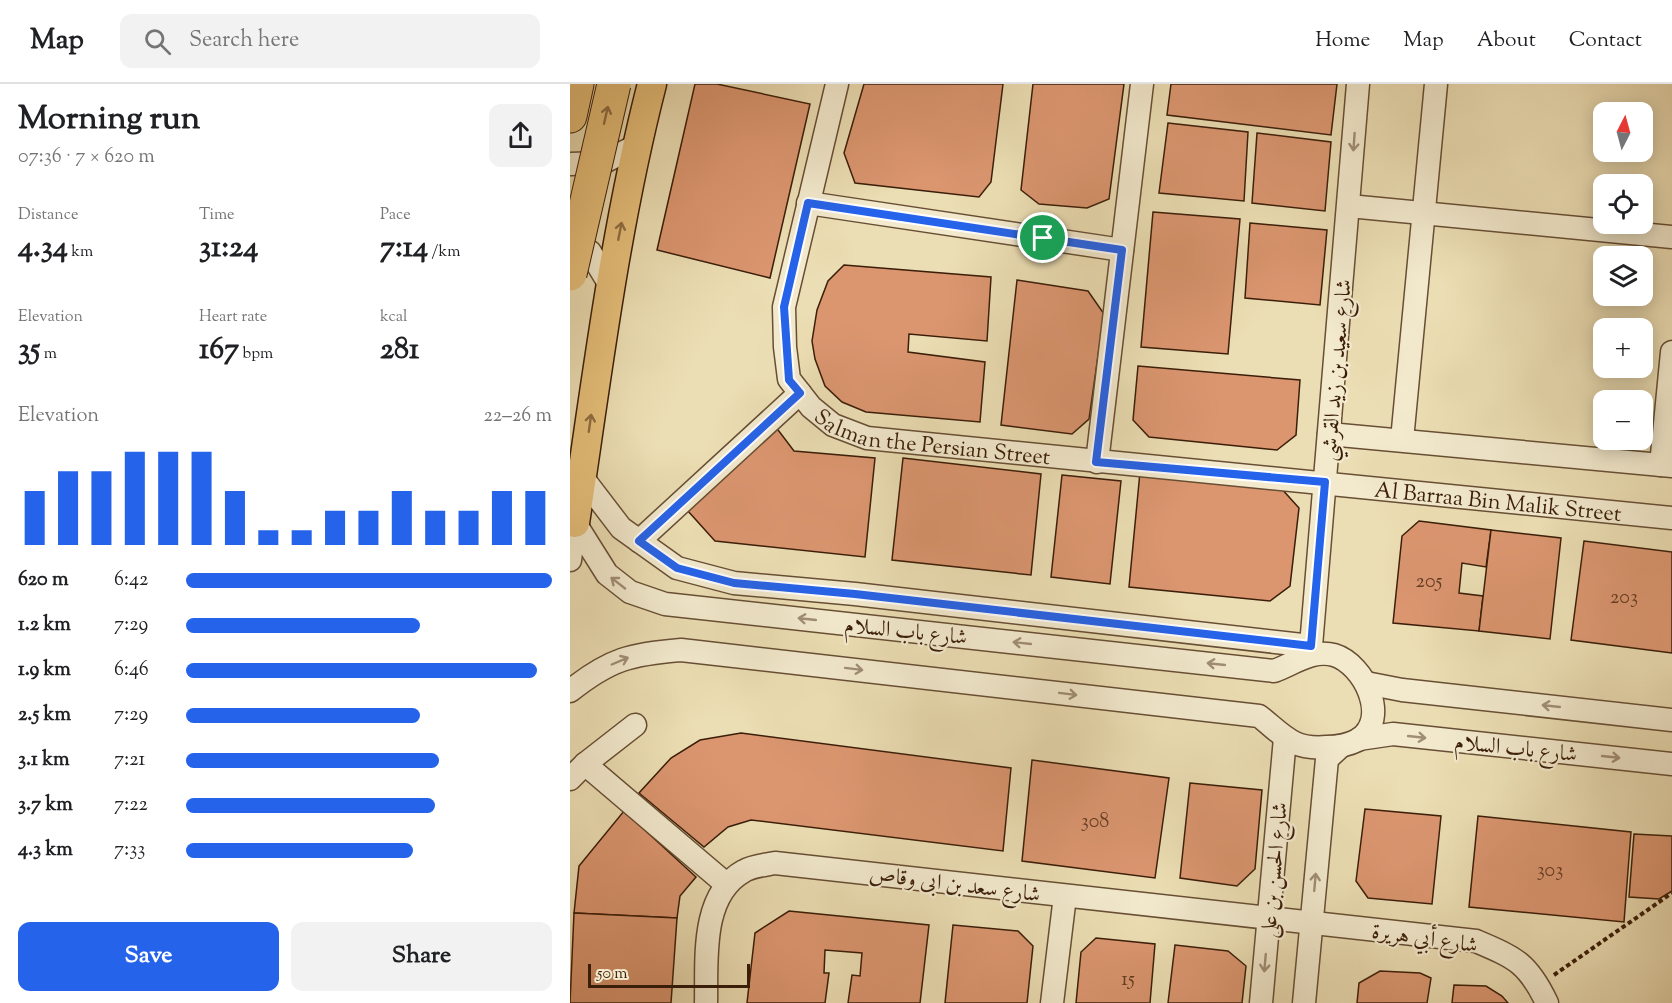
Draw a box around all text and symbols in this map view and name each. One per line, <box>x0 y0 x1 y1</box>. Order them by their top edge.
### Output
search box <box>120 14 540 68</box>
text: Map <box>30 21 84 61</box>
icon: search <box>141 25 174 58</box>
text: Search here <box>189 25 299 57</box>
text: Home <box>1315 26 1370 56</box>
text: Map <box>1403 26 1444 56</box>
text: About <box>1477 26 1536 56</box>
text: Contact <box>1569 26 1642 56</box>
text: Morning run <box>18 96 200 144</box>
north arrow <box>1593 102 1653 162</box>
map controls <box>1593 102 1653 450</box>
button: share <box>489 104 552 167</box>
one-way arrow <box>601 106 613 125</box>
one-way arrow <box>1348 132 1359 152</box>
text: 07:36 · 7 × 620 m <box>18 143 155 172</box>
button: locate <box>1593 174 1653 234</box>
text: Distance <box>18 204 78 227</box>
text: Time <box>199 204 235 227</box>
text: Pace <box>380 204 411 227</box>
pin <box>1017 212 1068 263</box>
one-way arrow <box>615 221 626 241</box>
icon: arrive <box>1026 221 1059 254</box>
text: 4.34 <box>18 227 68 270</box>
text: 31:24 <box>199 227 258 270</box>
text: 7:14 <box>380 227 428 270</box>
text: km <box>68 241 93 264</box>
text: /km <box>428 241 461 264</box>
button: layers <box>1593 246 1653 306</box>
street label: شارع سعيد بن زيد القرشي <box>1314 278 1364 463</box>
text: Elevation <box>18 306 83 329</box>
text: Heart rate <box>199 306 267 329</box>
text: kcal <box>380 306 408 329</box>
button: + <box>1593 318 1653 378</box>
text: 35 <box>18 329 40 372</box>
text: 167 <box>199 329 239 372</box>
text: 281 <box>380 329 419 372</box>
text: m <box>40 343 57 366</box>
text: bpm <box>239 343 273 366</box>
button: − <box>1593 390 1653 450</box>
text: Elevation <box>18 402 99 431</box>
text: 22–26 m <box>483 402 552 431</box>
street label: Salman the Persian Street <box>806 402 1052 475</box>
one-way arrow <box>584 414 595 434</box>
street label: Al Barraa Bin Malik Street <box>1373 476 1623 532</box>
text: 620 m <box>18 566 68 595</box>
text: 6:42 <box>114 566 148 595</box>
house number: 205 <box>1416 568 1443 597</box>
one-way arrow <box>610 576 626 589</box>
house number: 203 <box>1610 584 1638 613</box>
text: 1.2 km <box>18 611 71 640</box>
text: 7:29 <box>114 611 148 640</box>
street label: شارع باب السلام <box>843 611 969 656</box>
one-way arrow <box>798 614 818 625</box>
one-way arrow <box>1012 637 1032 648</box>
one-way arrow <box>610 655 628 666</box>
text: 1.9 km <box>18 656 71 685</box>
text: 6:46 <box>114 656 149 685</box>
one-way arrow <box>1206 659 1226 670</box>
one-way arrow <box>843 664 863 675</box>
one-way arrow <box>1058 689 1078 700</box>
text: 2.5 km <box>18 701 71 730</box>
text: 7:29 <box>114 701 148 730</box>
one-way arrow <box>1542 701 1562 712</box>
street label: شارع باب السلام <box>1453 728 1579 773</box>
one-way arrow <box>1407 732 1427 743</box>
text: 3.1 km <box>18 746 70 775</box>
text: 7:21 <box>114 746 145 775</box>
one-way arrow <box>1601 752 1620 763</box>
text: 3.7 km <box>18 791 73 820</box>
text: 7:22 <box>114 791 148 820</box>
street label: شارع الحسن بن على <box>1254 801 1298 940</box>
house number: 308 <box>1081 808 1109 837</box>
text: 4.3 km <box>18 836 73 865</box>
text: 7:33 <box>114 836 145 865</box>
house number: 303 <box>1537 857 1563 886</box>
street label: شارع سعد بن ابى وقاص <box>867 860 1042 912</box>
one-way arrow <box>1310 873 1321 893</box>
street label: شارع أبي هريرة <box>1370 915 1480 963</box>
button: Save <box>18 922 279 991</box>
button: Share <box>291 922 552 991</box>
one-way arrow <box>1259 953 1270 973</box>
scale bar <box>588 961 750 988</box>
text: 50 m <box>597 963 628 986</box>
house number: 15 <box>1121 966 1135 995</box>

